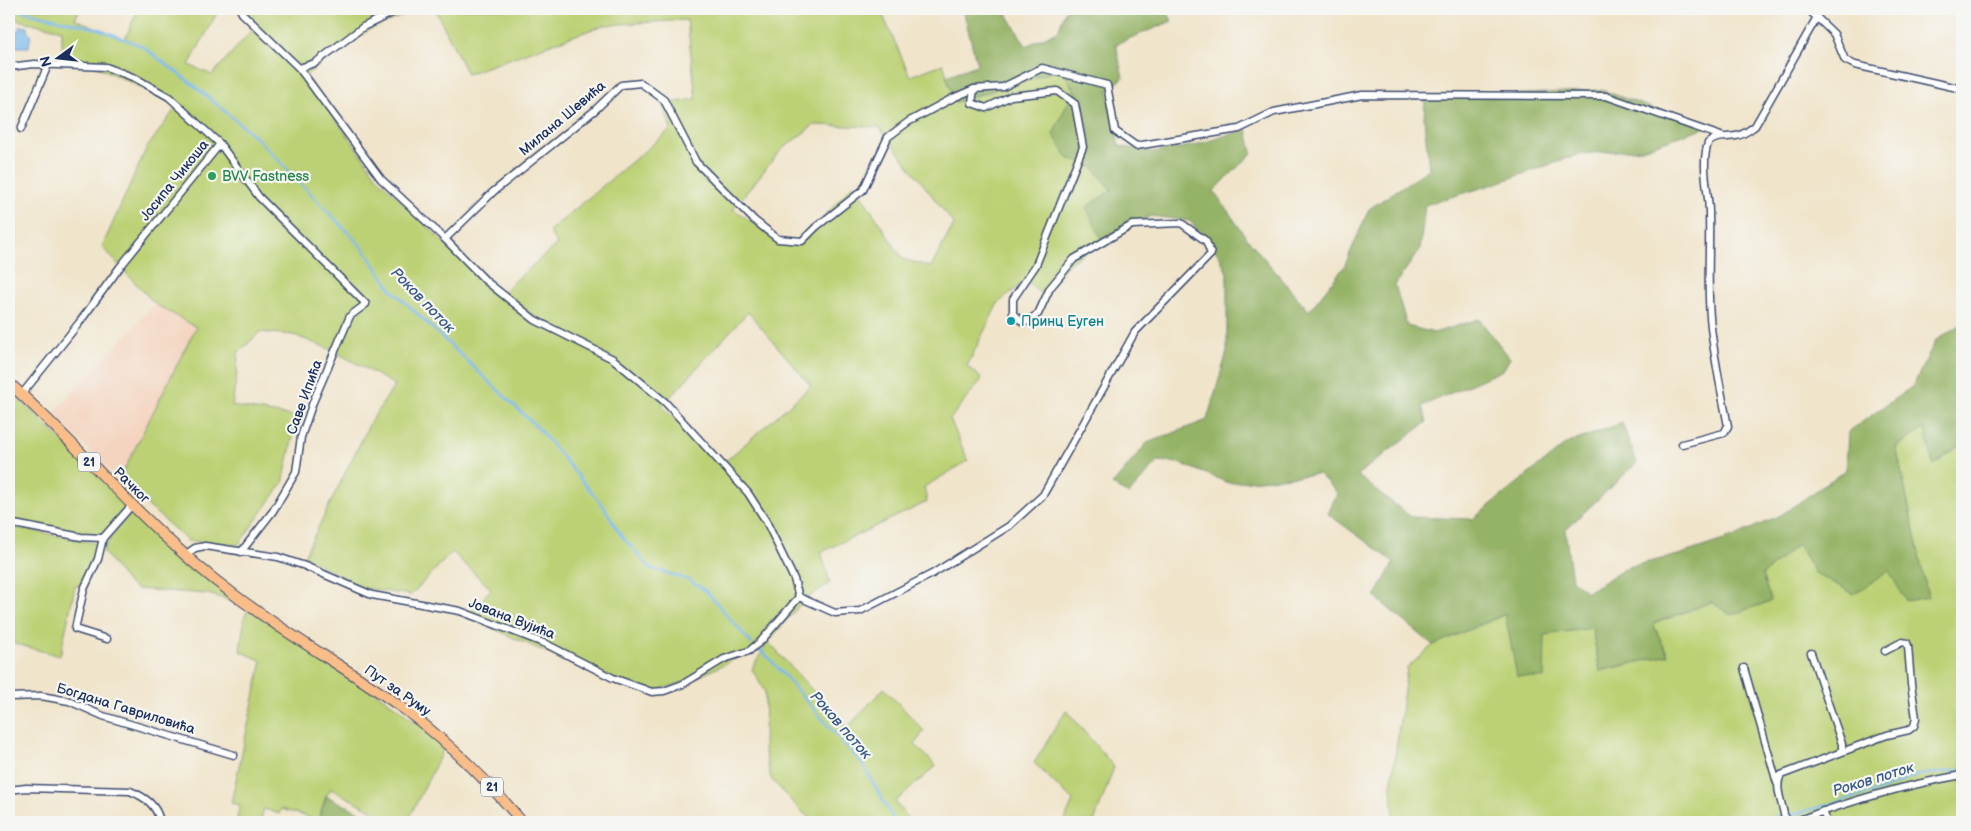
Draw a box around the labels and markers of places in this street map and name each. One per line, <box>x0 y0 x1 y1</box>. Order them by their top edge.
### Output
place label: BVV Fastness <box>222 168 309 185</box>
marker: BVV Fastness <box>206 170 218 182</box>
place label: Принц Еуген <box>1021 313 1104 330</box>
marker: Принц Еуген <box>1005 315 1017 327</box>

